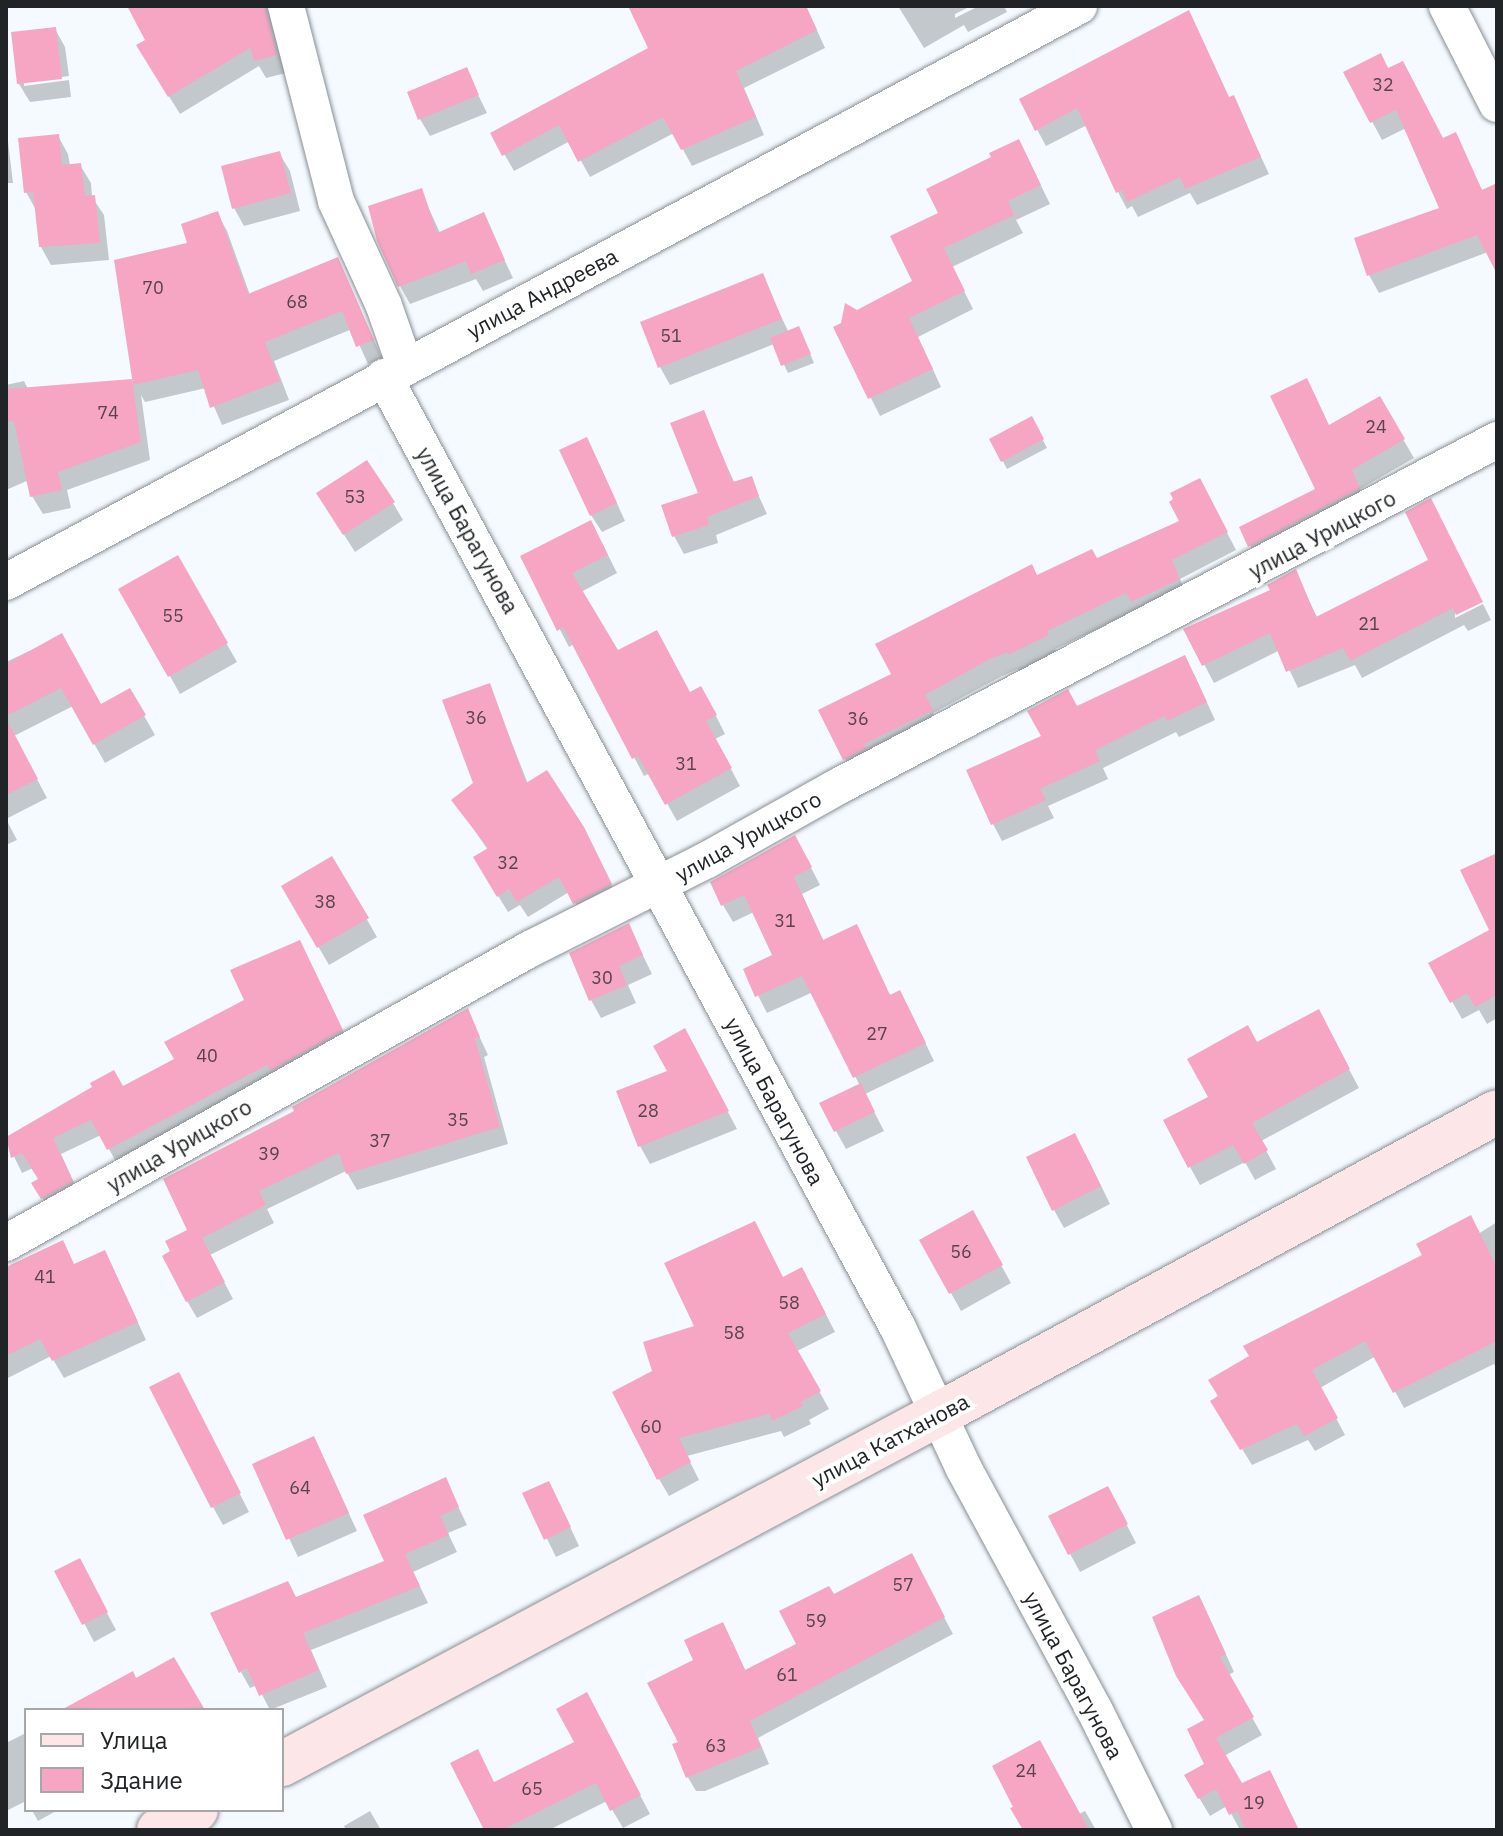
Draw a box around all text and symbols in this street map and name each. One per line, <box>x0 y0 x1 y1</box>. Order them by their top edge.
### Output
house number: 32 <box>1372 74 1394 96</box>
street label: улица Андреева <box>462 242 622 344</box>
house number: 70 <box>142 277 164 299</box>
house number: 68 <box>286 291 308 313</box>
house number: 51 <box>660 325 682 347</box>
house number: 74 <box>97 402 119 424</box>
house number: 24 <box>1365 416 1387 438</box>
street label: улица Барагунова <box>411 442 525 618</box>
street label: улица Урицкого <box>1244 484 1400 584</box>
house number: 53 <box>344 486 366 508</box>
house number: 55 <box>162 605 184 627</box>
house number: 21 <box>1358 613 1380 635</box>
house number: 36 <box>465 707 487 729</box>
house number: 36 <box>847 708 869 730</box>
house number: 31 <box>675 753 697 775</box>
street label: улица Урицкого <box>670 785 826 887</box>
house number: 32 <box>497 852 519 874</box>
house number: 38 <box>314 891 336 913</box>
house number: 31 <box>774 910 796 932</box>
house number: 30 <box>591 967 613 989</box>
street label: улица Барагунова <box>720 1013 830 1189</box>
house number: 27 <box>866 1023 888 1045</box>
house number: 40 <box>196 1045 218 1067</box>
street label: улица Урицкого <box>102 1093 256 1197</box>
house number: 28 <box>637 1100 659 1122</box>
house number: 35 <box>447 1109 469 1131</box>
house number: 37 <box>369 1130 391 1152</box>
house number: 39 <box>258 1143 280 1165</box>
house number: 56 <box>950 1241 972 1263</box>
house number: 41 <box>34 1266 56 1288</box>
house number: 58 <box>778 1292 800 1314</box>
house number: 58 <box>723 1322 745 1344</box>
street label: улица Катханова <box>807 1387 973 1493</box>
house number: 60 <box>640 1416 662 1438</box>
house number: 64 <box>289 1477 311 1499</box>
house number: 57 <box>892 1574 914 1596</box>
street label: улица Барагунова <box>1019 1587 1129 1763</box>
house number: 59 <box>805 1610 827 1632</box>
house number: 61 <box>776 1664 798 1686</box>
legend <box>24 1708 284 1812</box>
text: Улица <box>100 1724 168 1756</box>
house number: 63 <box>705 1735 727 1757</box>
house number: 24 <box>1015 1760 1037 1782</box>
text: Здание <box>100 1764 183 1796</box>
house number: 65 <box>521 1778 543 1800</box>
house number: 19 <box>1243 1792 1265 1814</box>

